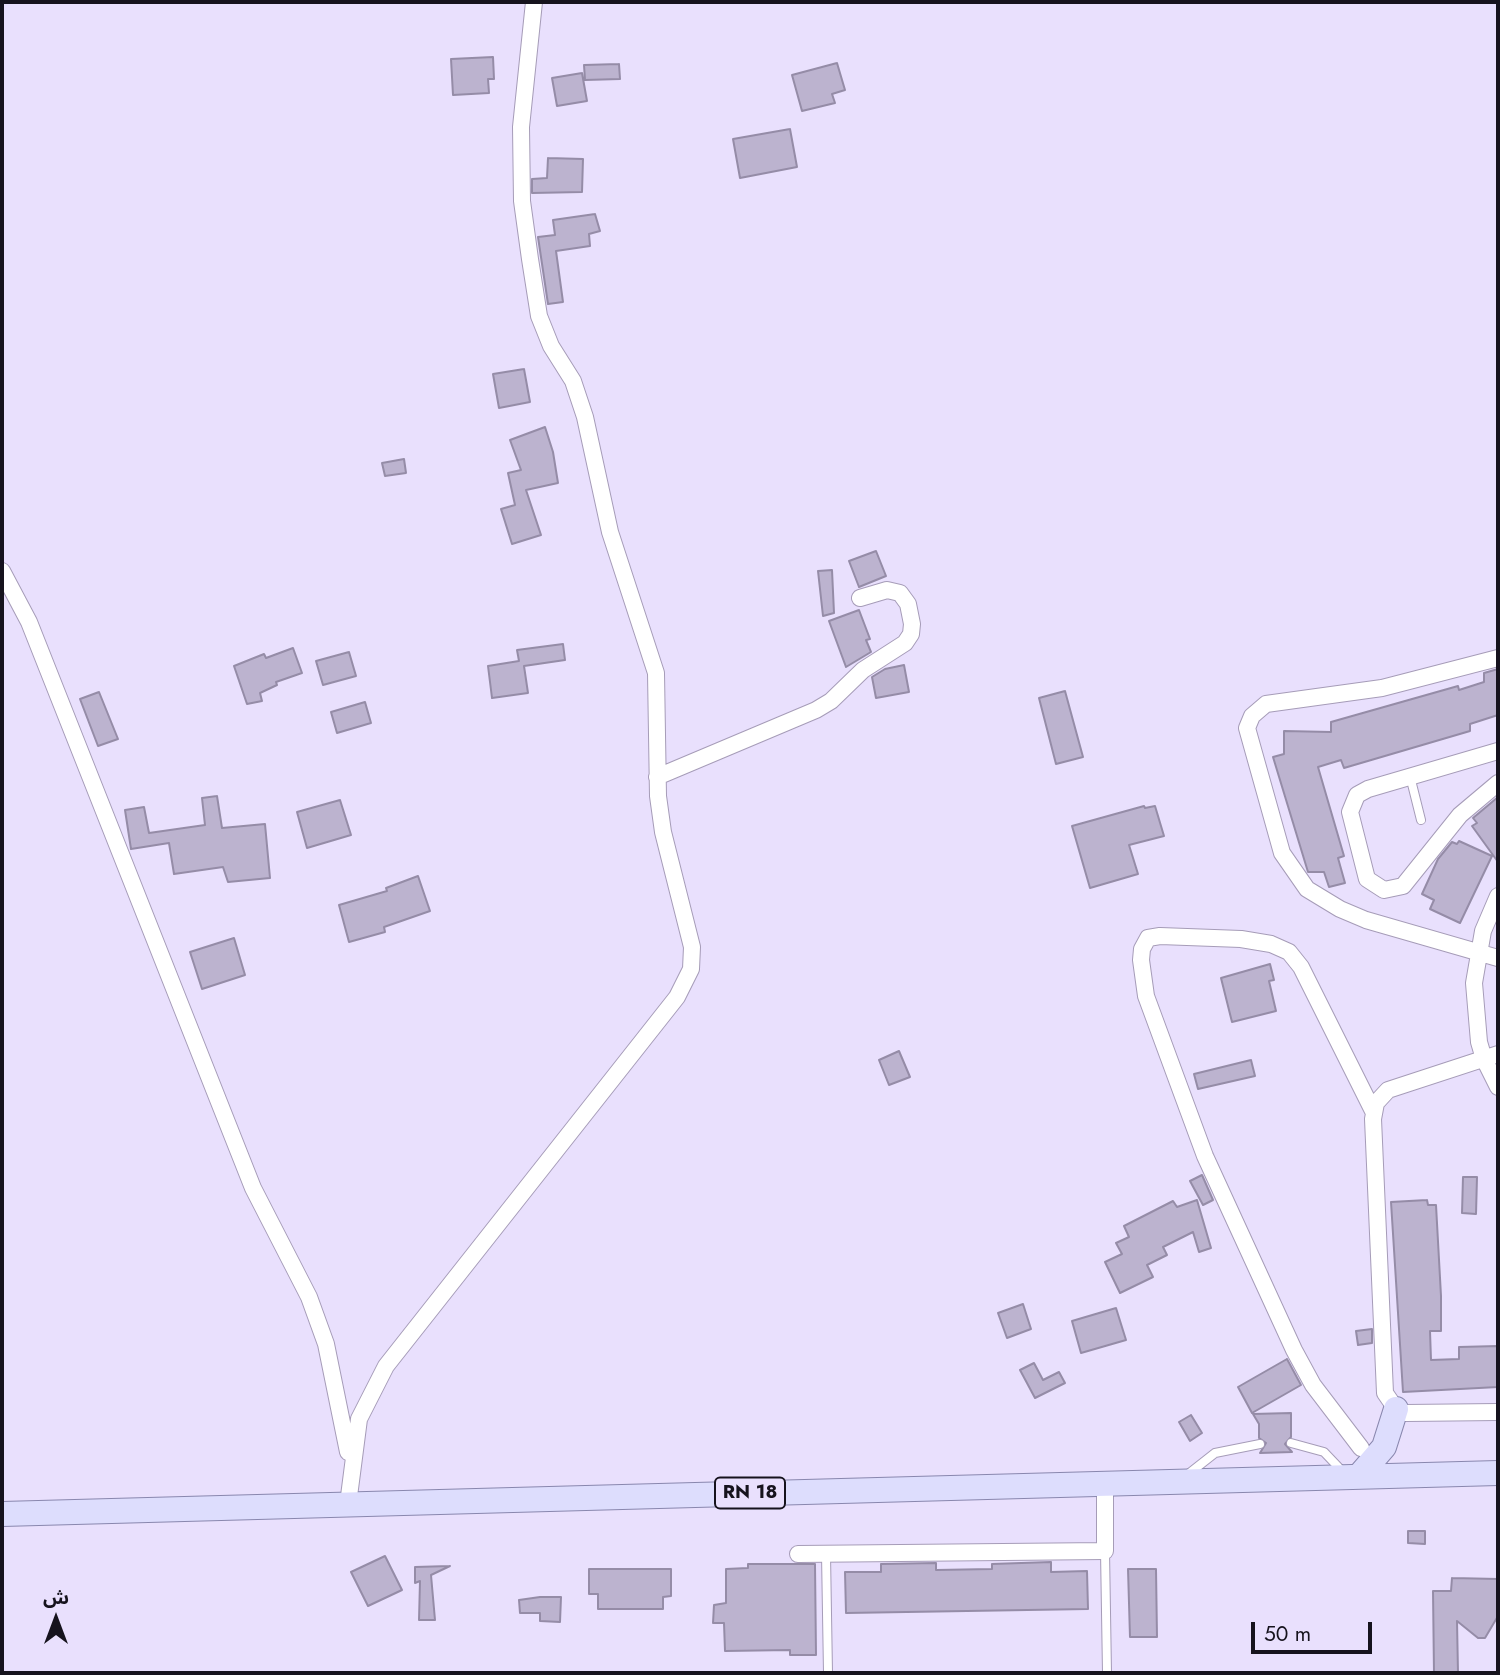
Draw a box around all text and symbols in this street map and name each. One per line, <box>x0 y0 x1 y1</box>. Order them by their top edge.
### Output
road number: RN 18 <box>715 1478 785 1508</box>
north arrow <box>21 1584 91 1654</box>
text: ش <box>43 1584 69 1611</box>
scale bar <box>1255 1608 1376 1652</box>
text: 50 m <box>1264 1619 1311 1649</box>

